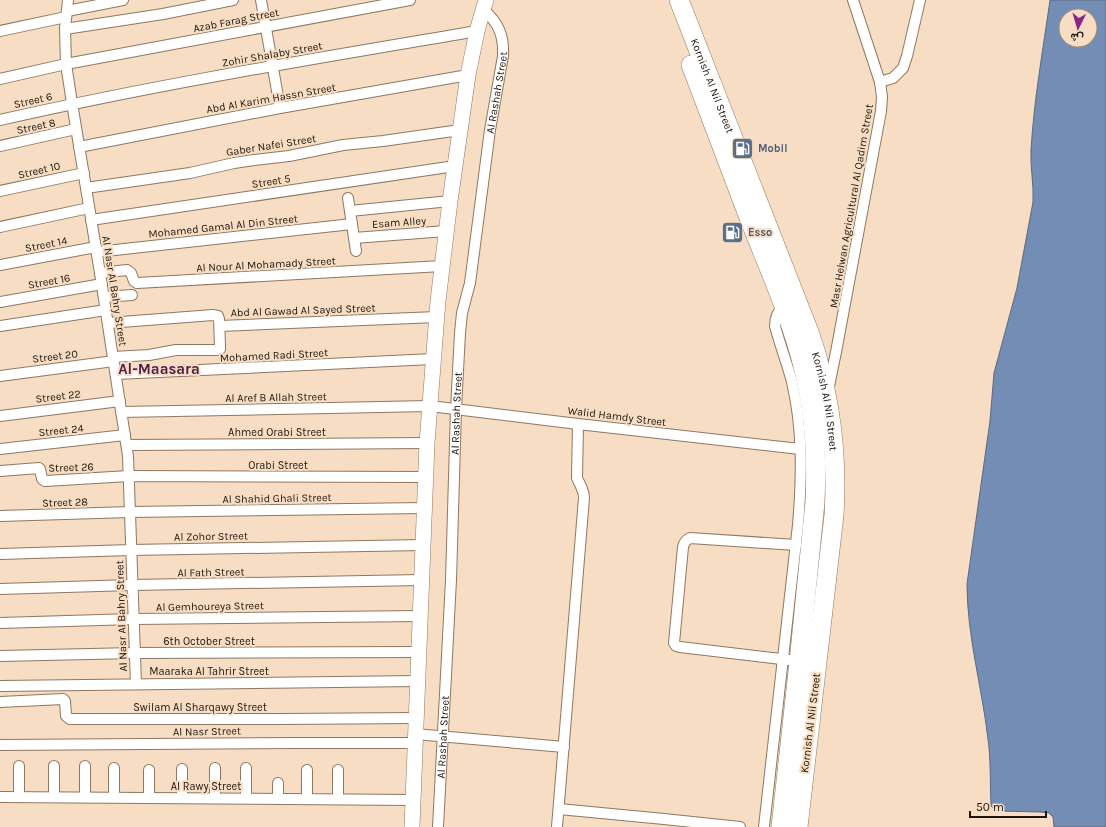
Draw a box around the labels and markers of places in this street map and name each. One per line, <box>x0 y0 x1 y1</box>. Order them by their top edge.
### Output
fuel station icon: Mobil <box>730 135 756 161</box>
place label: Mobil <box>758 142 788 155</box>
fuel station icon: Esso <box>720 219 746 245</box>
place label: Esso <box>748 226 772 239</box>

